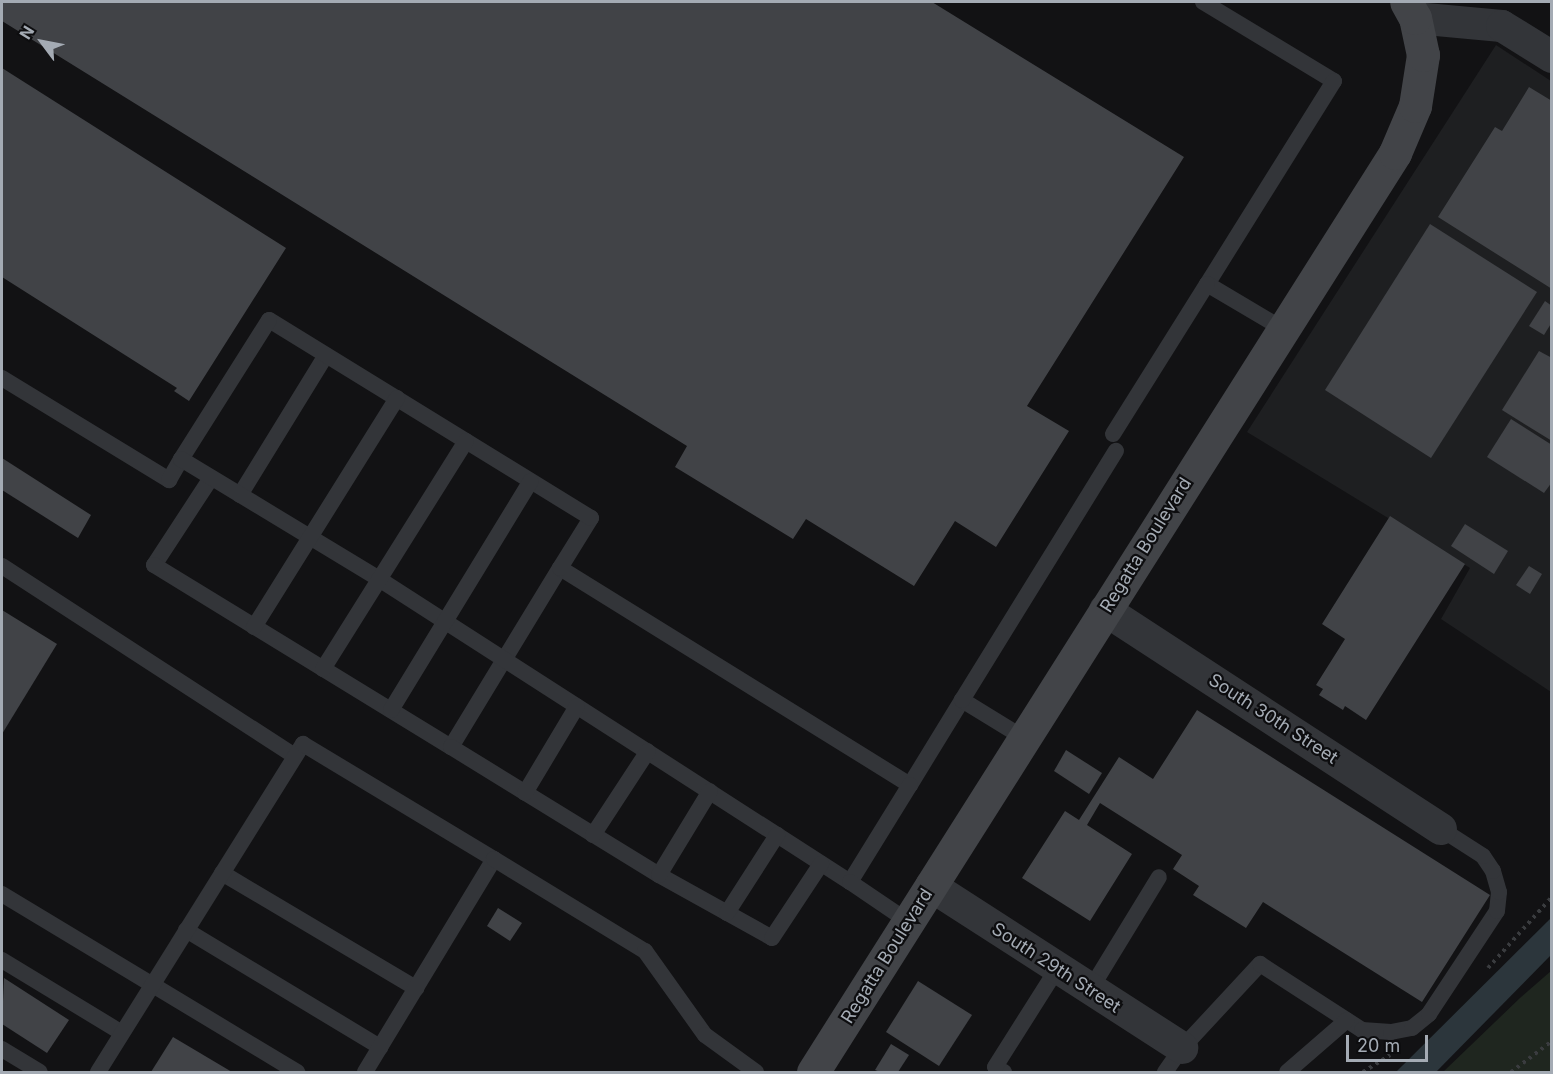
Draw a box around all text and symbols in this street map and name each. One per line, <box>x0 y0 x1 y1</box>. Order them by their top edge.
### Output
north arrow <box>12 12 72 72</box>
text: N <box>15 22 38 43</box>
street label: Regatta Boulevard <box>1096 474 1196 616</box>
street label: South 30th Street <box>1204 669 1342 769</box>
street label: Regatta Boulevard <box>837 885 937 1027</box>
street label: South 29th Street <box>987 918 1125 1018</box>
scale bar <box>1349 1023 1432 1061</box>
text: 20 m <box>1357 1035 1400 1056</box>

